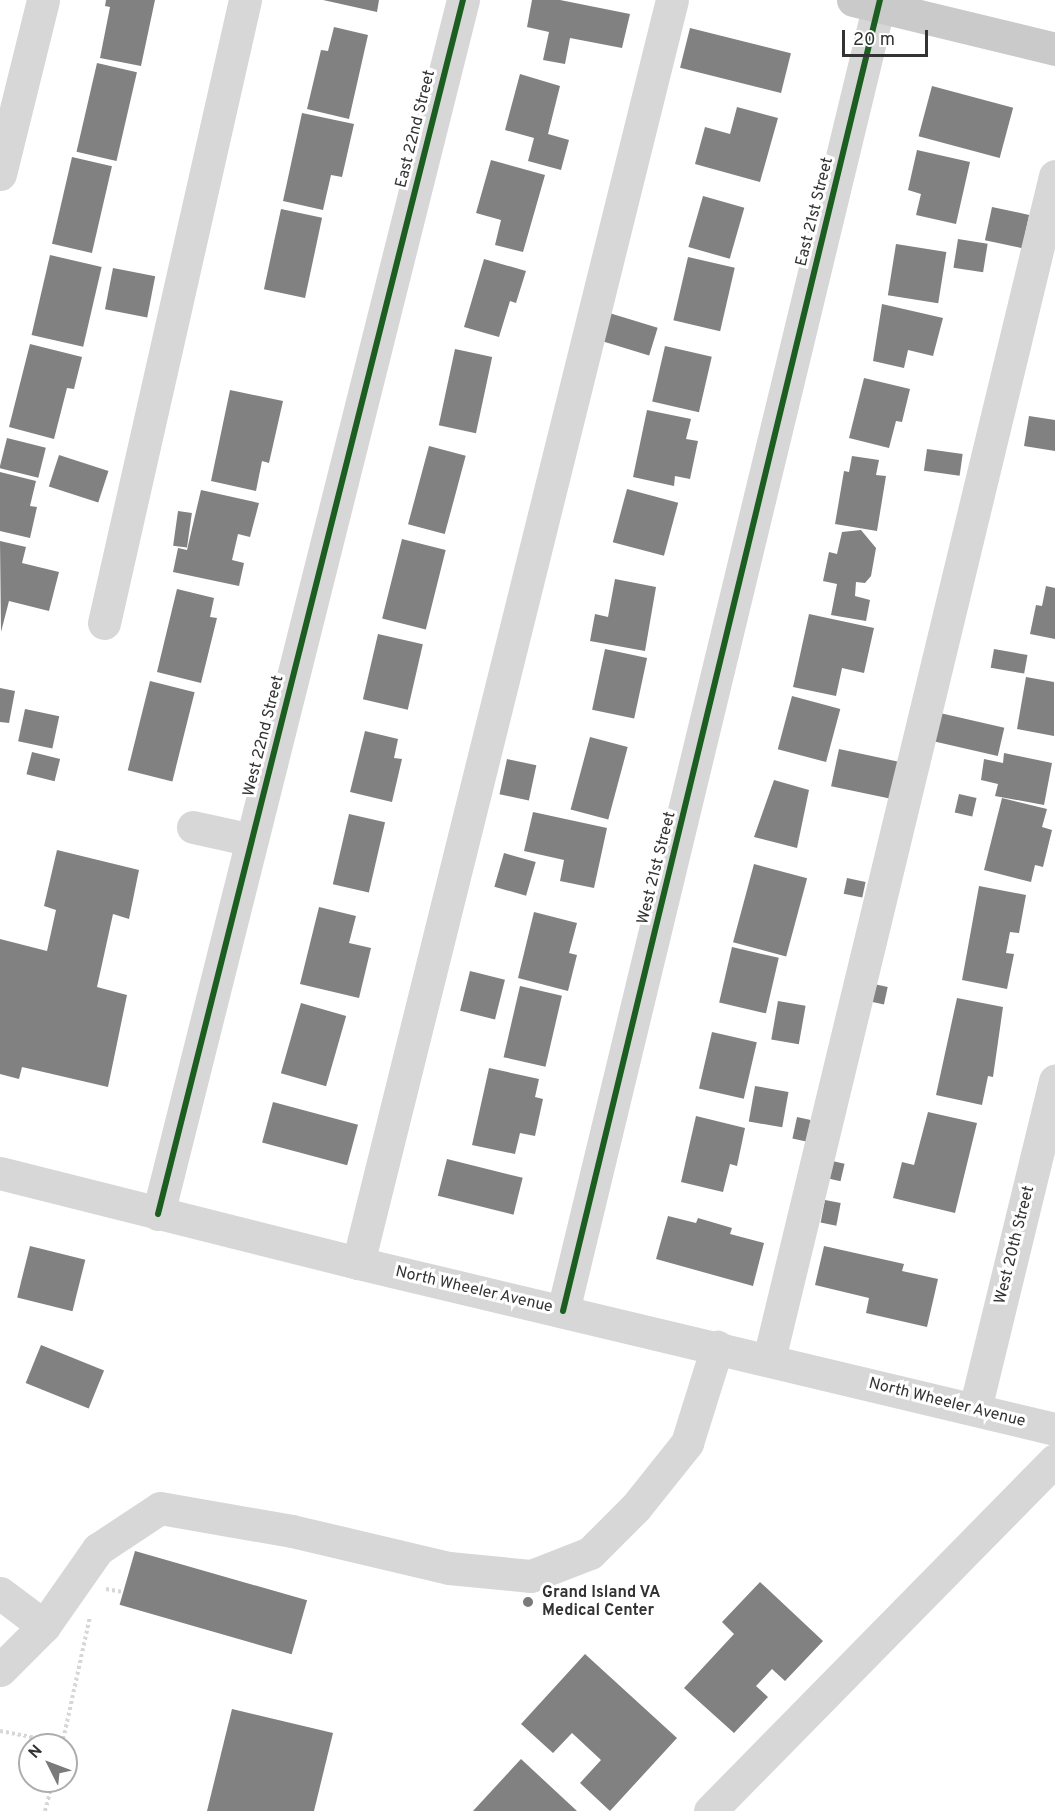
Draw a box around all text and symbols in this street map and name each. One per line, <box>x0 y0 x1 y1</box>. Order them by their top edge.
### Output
scale bar <box>845 18 930 56</box>
text: 20 m <box>853 29 895 52</box>
street label: East 22nd Street <box>392 68 440 190</box>
street label: East 21st Street <box>792 155 838 269</box>
street label: West 22nd Street <box>240 673 288 799</box>
street label: West 21st Street <box>634 810 680 926</box>
street label: West 20th Street <box>991 1184 1039 1306</box>
street label: North Wheeler Avenue <box>393 1262 555 1318</box>
street label: North Wheeler Avenue <box>866 1374 1028 1432</box>
place label: Grand Island VA Medical Center <box>542 1583 661 1621</box>
marker: Grand Island VA Medical Center <box>519 1593 537 1611</box>
north arrow <box>18 1733 78 1793</box>
text: N <box>25 1741 47 1763</box>

